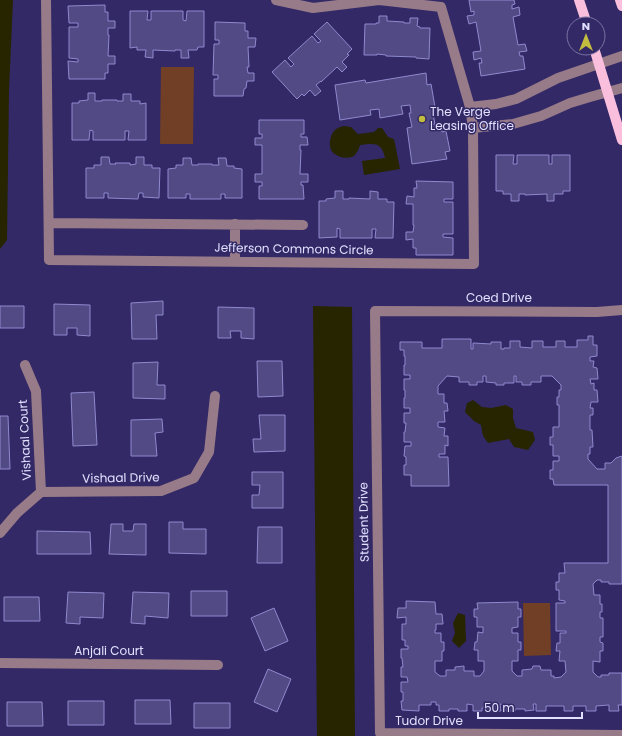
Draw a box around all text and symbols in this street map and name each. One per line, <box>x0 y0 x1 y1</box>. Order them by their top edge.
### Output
north arrow <box>566 16 606 56</box>
text: N <box>582 18 590 34</box>
place label: The Verge Leasing Office <box>430 103 514 134</box>
marker: The Verge Leasing Office <box>417 114 427 124</box>
street label: Jefferson Commons Circle <box>214 239 374 258</box>
street label: Coed Drive <box>466 289 532 306</box>
street label: Vishaal Court <box>14 399 35 481</box>
street label: Vishaal Drive <box>82 468 160 487</box>
street label: Student Drive <box>354 482 373 562</box>
street label: Anjali Court <box>74 642 144 659</box>
scale bar <box>478 694 582 720</box>
text: 50 m <box>484 699 515 716</box>
street label: Tudor Drive <box>395 712 463 729</box>

